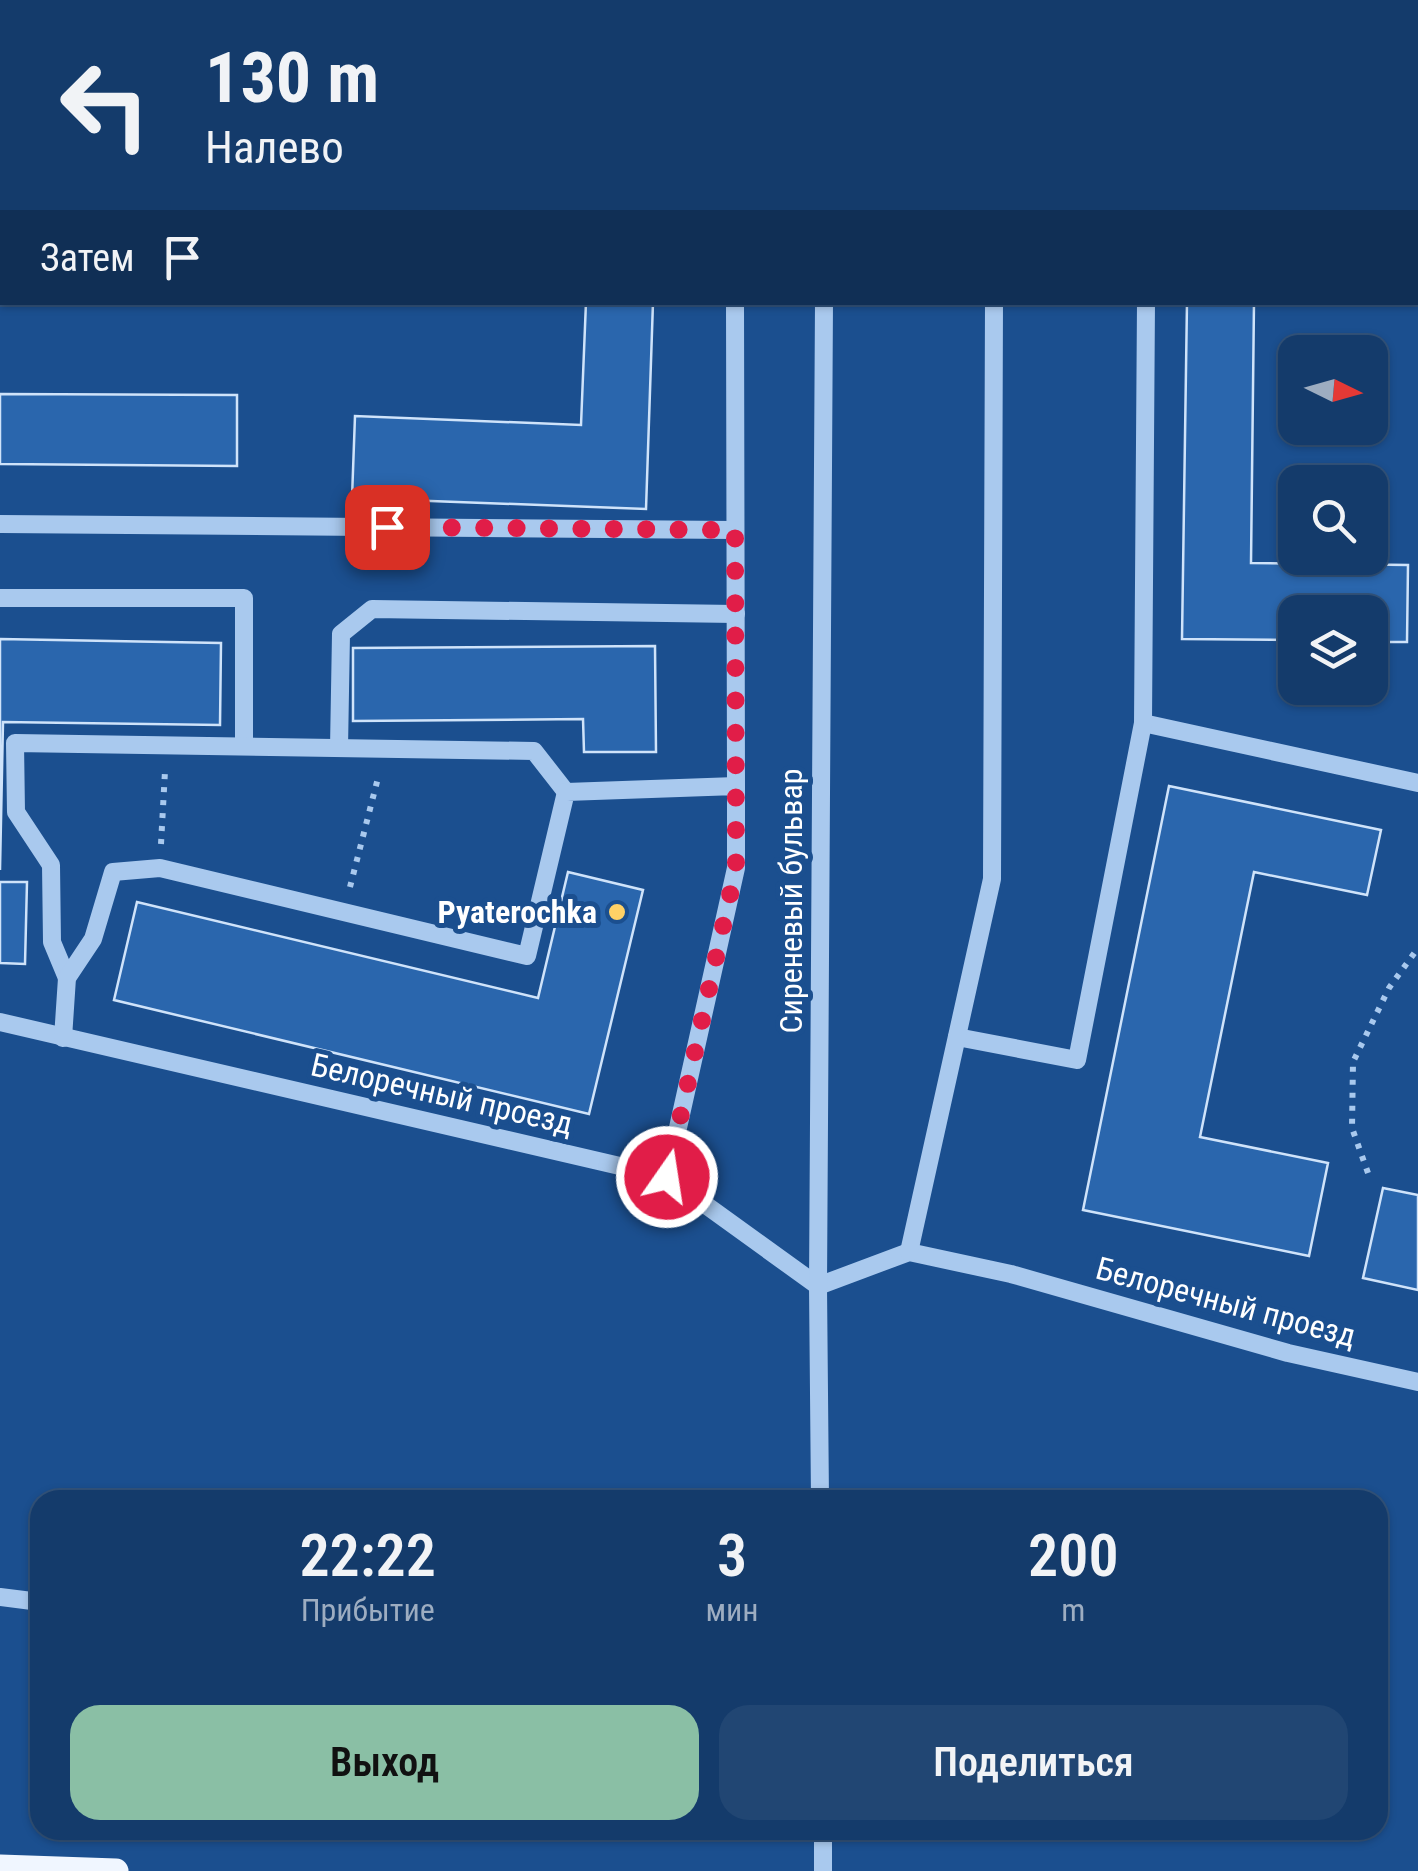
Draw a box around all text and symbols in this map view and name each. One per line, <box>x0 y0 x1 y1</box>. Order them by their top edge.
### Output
text: 130 m <box>205 37 379 119</box>
icon: left <box>40 40 170 170</box>
text: Налево <box>205 121 344 174</box>
icon: arrive <box>155 230 210 285</box>
text: Затем <box>40 236 135 280</box>
north arrow <box>1278 335 1388 445</box>
map controls <box>1278 335 1388 705</box>
button: search <box>1278 465 1388 575</box>
pin <box>345 485 430 570</box>
icon: arrive <box>360 500 415 555</box>
button: layers <box>1278 595 1388 705</box>
street label: Сиреневый бульвар <box>772 768 810 1034</box>
place label: Pyaterochka <box>438 893 597 931</box>
marker: Pyaterochka <box>606 901 628 923</box>
street label: Белоречный проезд <box>307 1045 577 1143</box>
position arrow <box>615 1125 719 1229</box>
street label: Белоречный проезд <box>1092 1249 1360 1355</box>
text: 22:22 <box>299 1520 436 1591</box>
text: 3 <box>717 1520 747 1591</box>
text: 200 <box>1028 1520 1119 1591</box>
text: Прибытие <box>301 1591 435 1629</box>
text: мин <box>705 1591 759 1629</box>
text: m <box>1061 1591 1085 1629</box>
button: Выход <box>70 1705 699 1820</box>
button: Поделиться <box>719 1705 1348 1820</box>

